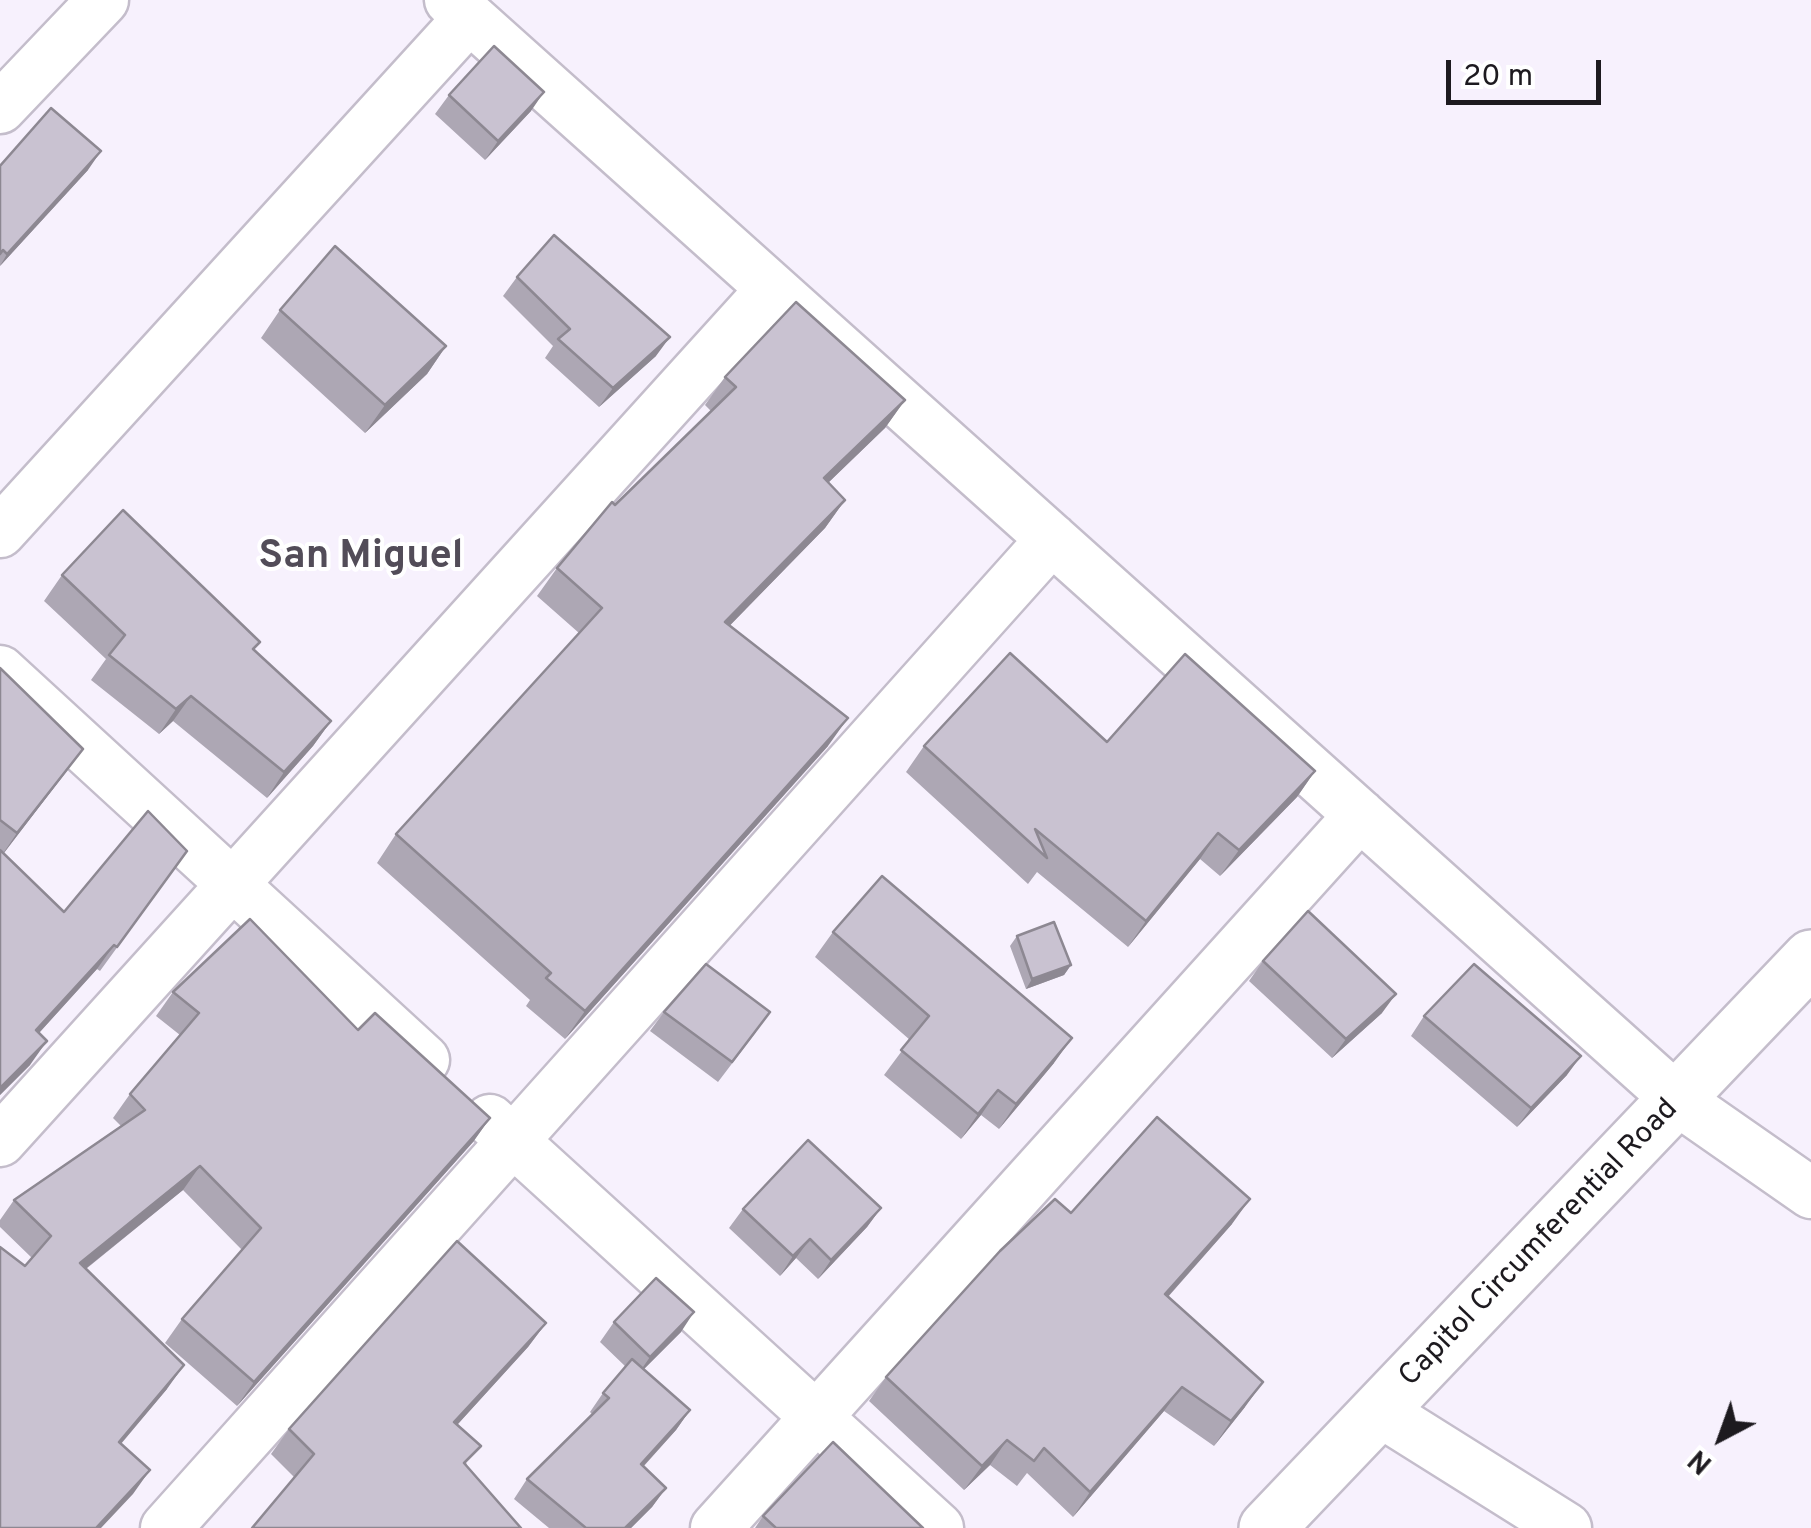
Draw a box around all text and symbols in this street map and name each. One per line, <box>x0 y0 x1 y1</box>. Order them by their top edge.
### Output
scale bar <box>1451 40 1606 102</box>
text: 20 m <box>1463 59 1533 96</box>
district label: San Miguel <box>259 535 463 583</box>
street label: Capitol Circumferential Road <box>1393 1093 1687 1395</box>
north arrow <box>1671 1388 1771 1488</box>
text: N <box>1682 1440 1721 1481</box>

